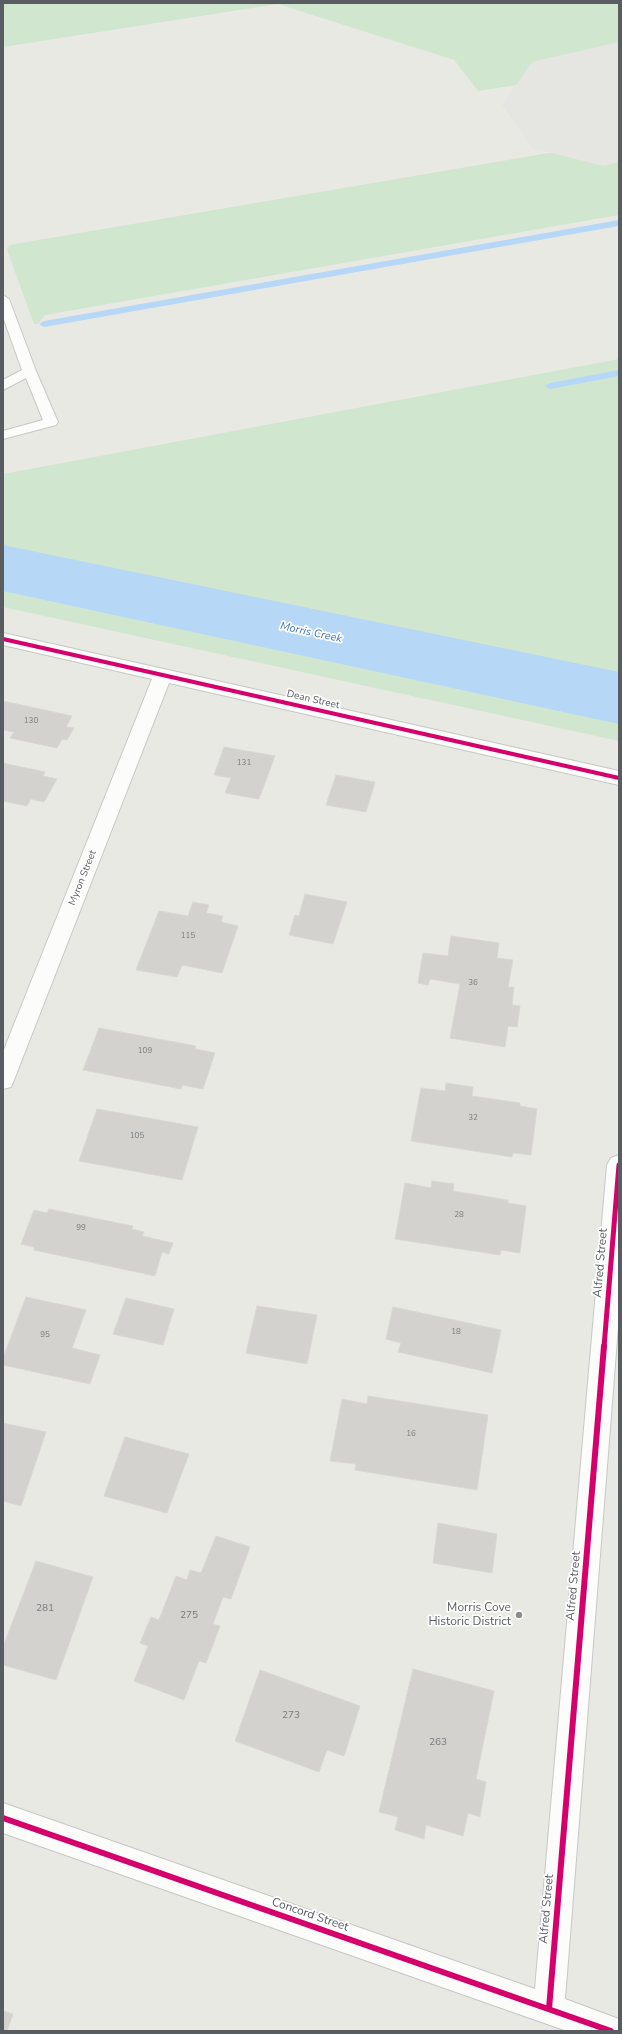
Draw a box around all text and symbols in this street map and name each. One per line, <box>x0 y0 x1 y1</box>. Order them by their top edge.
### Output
water label: Morris Creek <box>279 620 343 646</box>
street label: Dean Street <box>286 688 340 712</box>
house number: 130 <box>24 716 38 726</box>
house number: 131 <box>237 758 251 768</box>
street label: Myron Street <box>67 849 99 907</box>
house number: 115 <box>181 931 195 941</box>
house number: 36 <box>468 978 478 988</box>
house number: 109 <box>138 1046 152 1056</box>
house number: 32 <box>468 1113 478 1123</box>
house number: 105 <box>130 1131 144 1141</box>
house number: 28 <box>454 1210 464 1220</box>
house number: 99 <box>76 1223 86 1233</box>
street label: Alfred Street <box>591 1228 611 1298</box>
house number: 18 <box>451 1327 461 1337</box>
house number: 95 <box>40 1330 50 1340</box>
house number: 16 <box>406 1429 416 1439</box>
street label: Alfred Street <box>564 1551 584 1621</box>
place label: Morris Cove Historic District <box>428 1601 511 1629</box>
house number: 281 <box>36 1603 54 1615</box>
house number: 275 <box>180 1610 198 1622</box>
marker: Morris Cove Historic District <box>514 1610 524 1620</box>
house number: 273 <box>282 1710 300 1722</box>
house number: 263 <box>429 1737 447 1749</box>
street label: Alfred Street <box>537 1874 557 1944</box>
street label: Concord Street <box>270 1895 350 1935</box>

